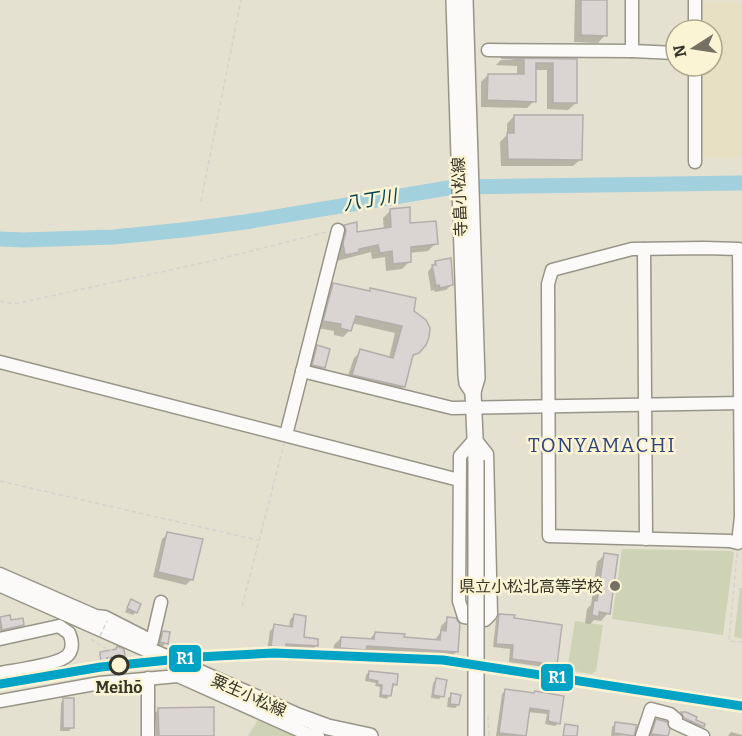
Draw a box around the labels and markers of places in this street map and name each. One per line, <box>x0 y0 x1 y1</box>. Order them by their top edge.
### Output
place label: 県立小松北高等学校 <box>459 577 603 596</box>
marker: 県立小松北高等学校 <box>608 579 622 593</box>
marker: Meihō <box>109 655 129 675</box>
place label: Meihō <box>95 678 143 697</box>

